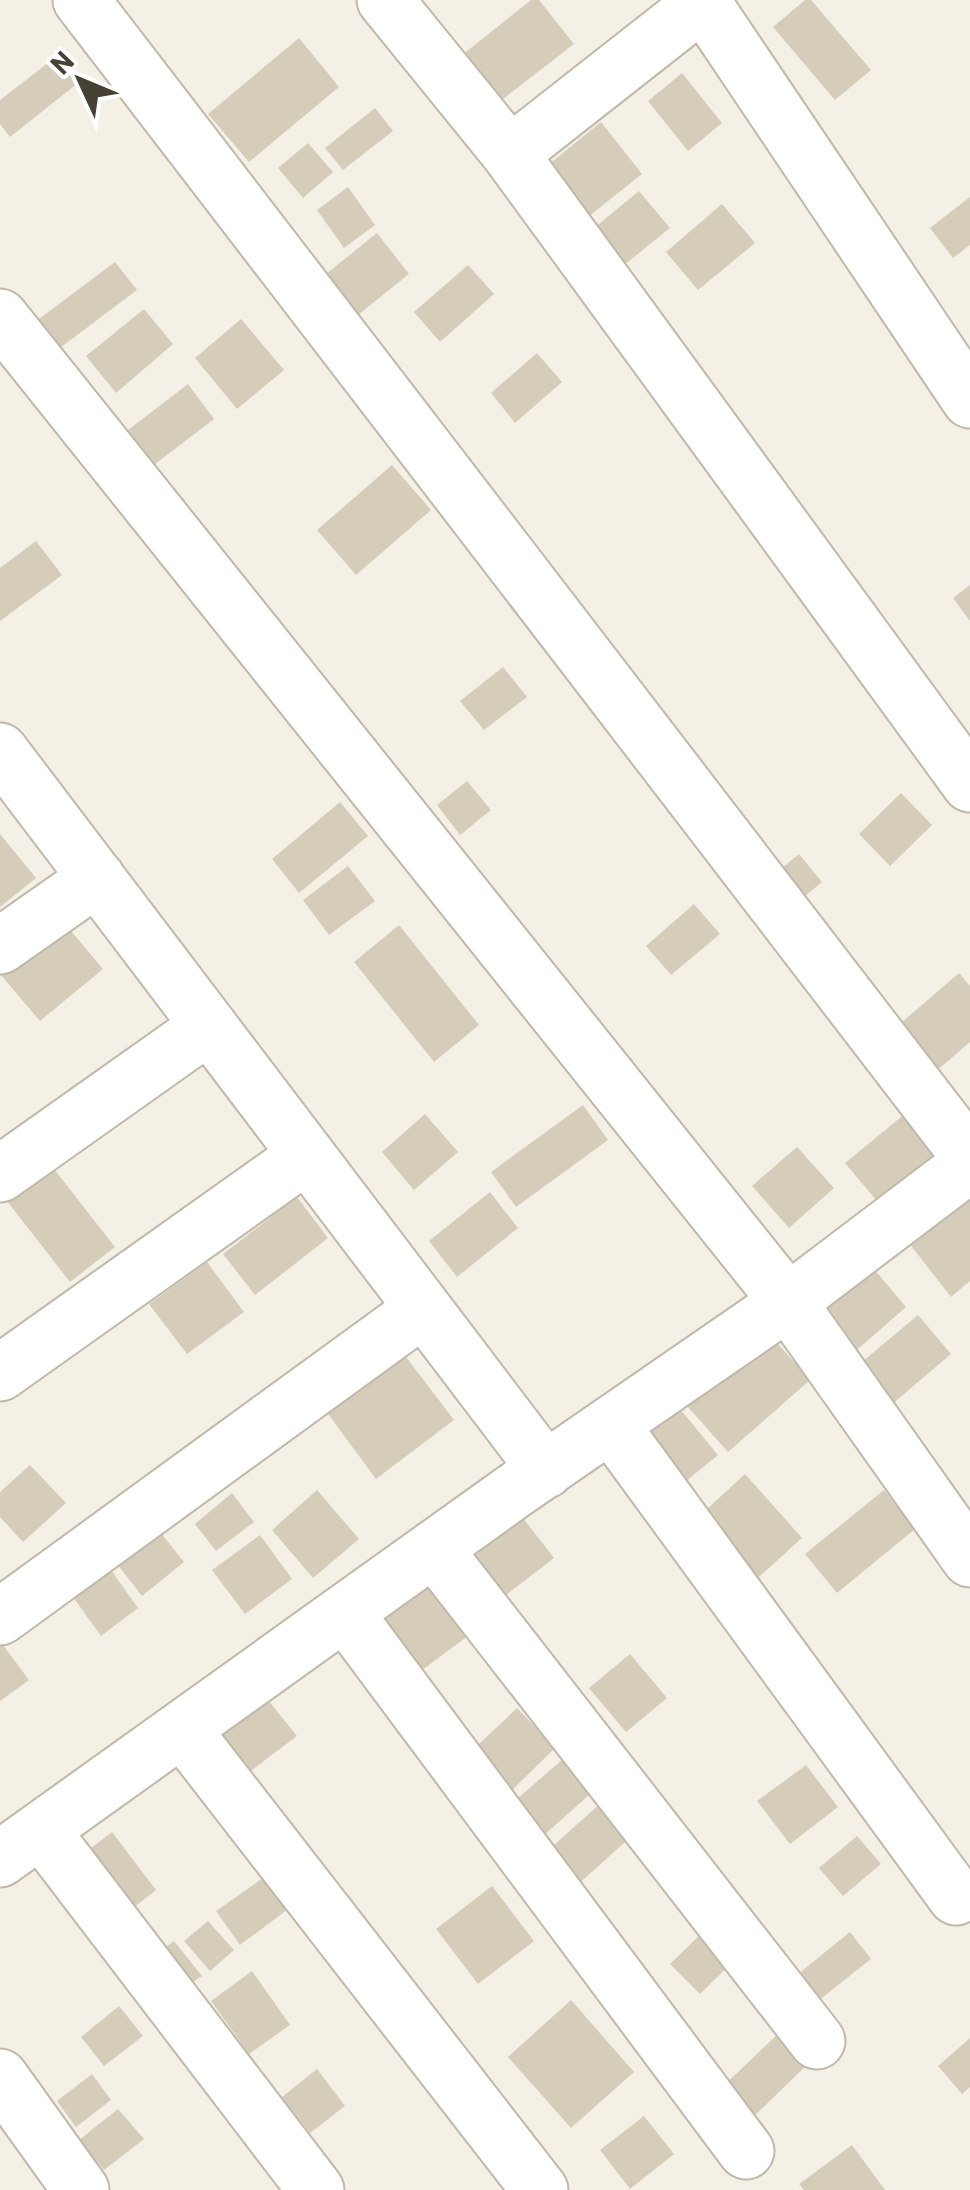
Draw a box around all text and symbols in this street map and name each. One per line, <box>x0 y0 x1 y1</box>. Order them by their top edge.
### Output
north arrow <box>30 30 130 130</box>
text: N <box>43 43 80 80</box>

